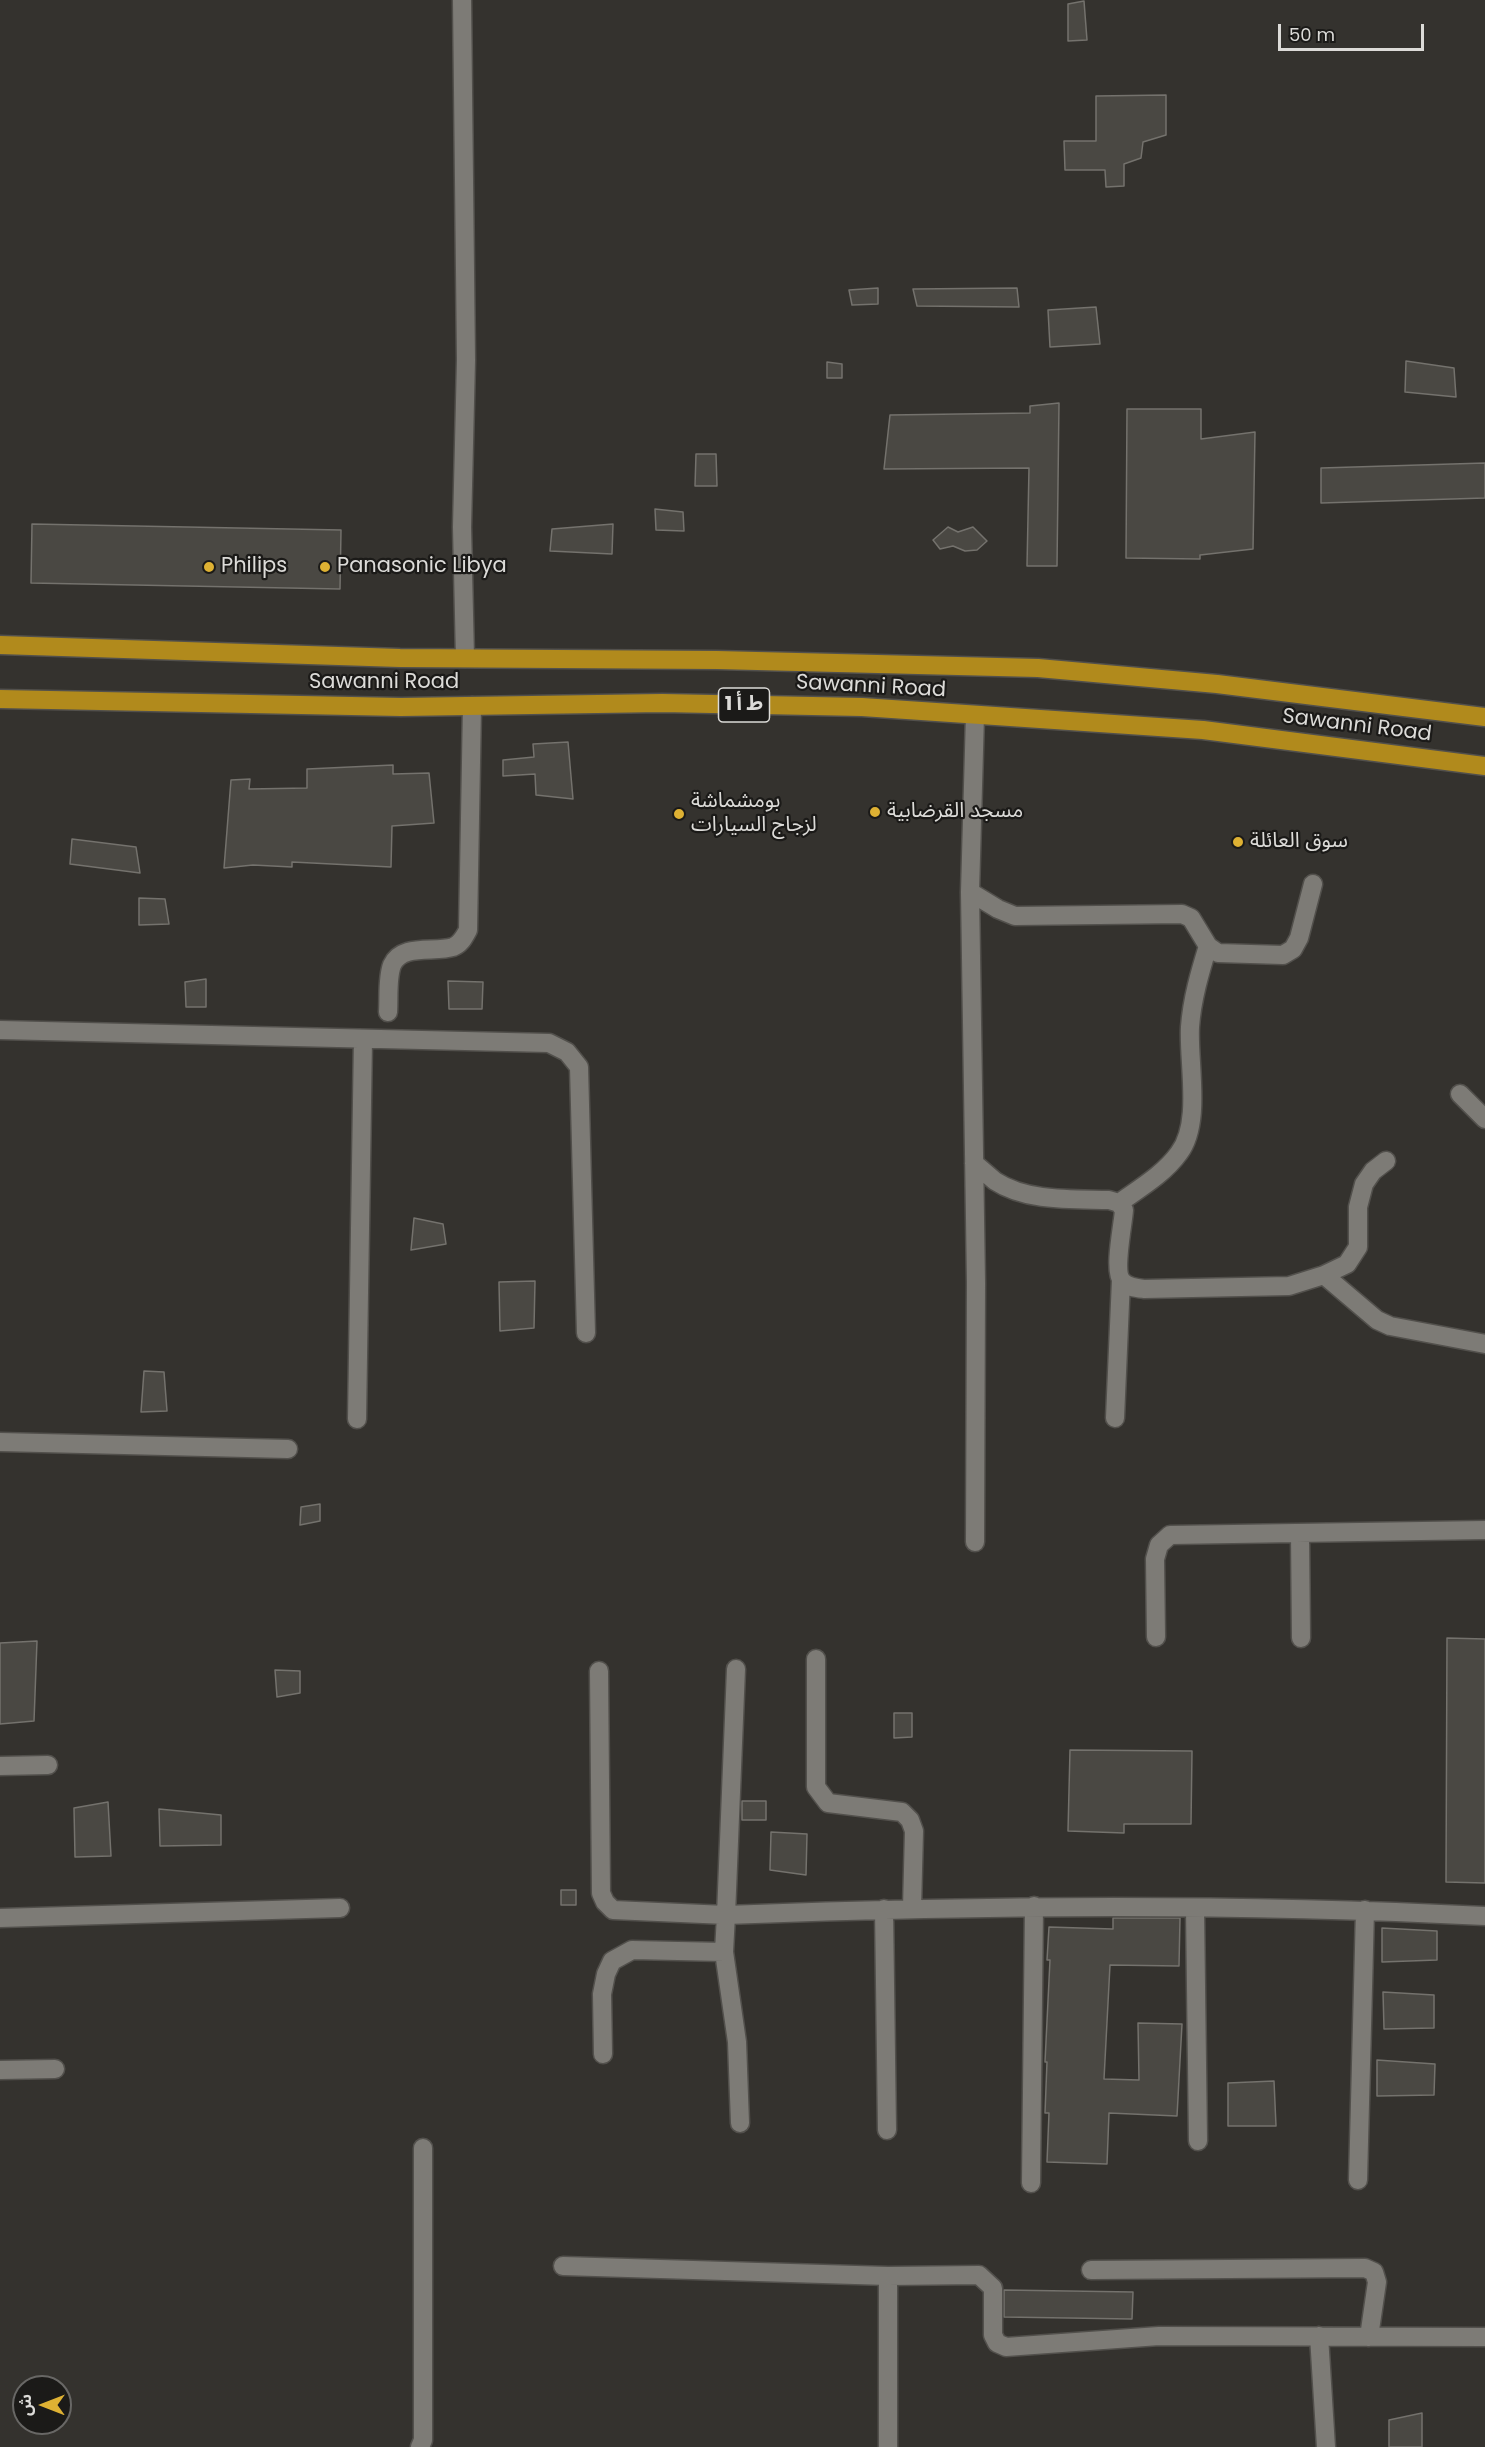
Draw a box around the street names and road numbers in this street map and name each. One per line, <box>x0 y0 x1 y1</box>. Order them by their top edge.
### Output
street label: Sawanni Road <box>309 670 459 696</box>
street label: Sawanni Road <box>795 670 947 704</box>
road number: ط أ 1 <box>718 688 770 722</box>
street label: Sawanni Road <box>1281 704 1433 748</box>

